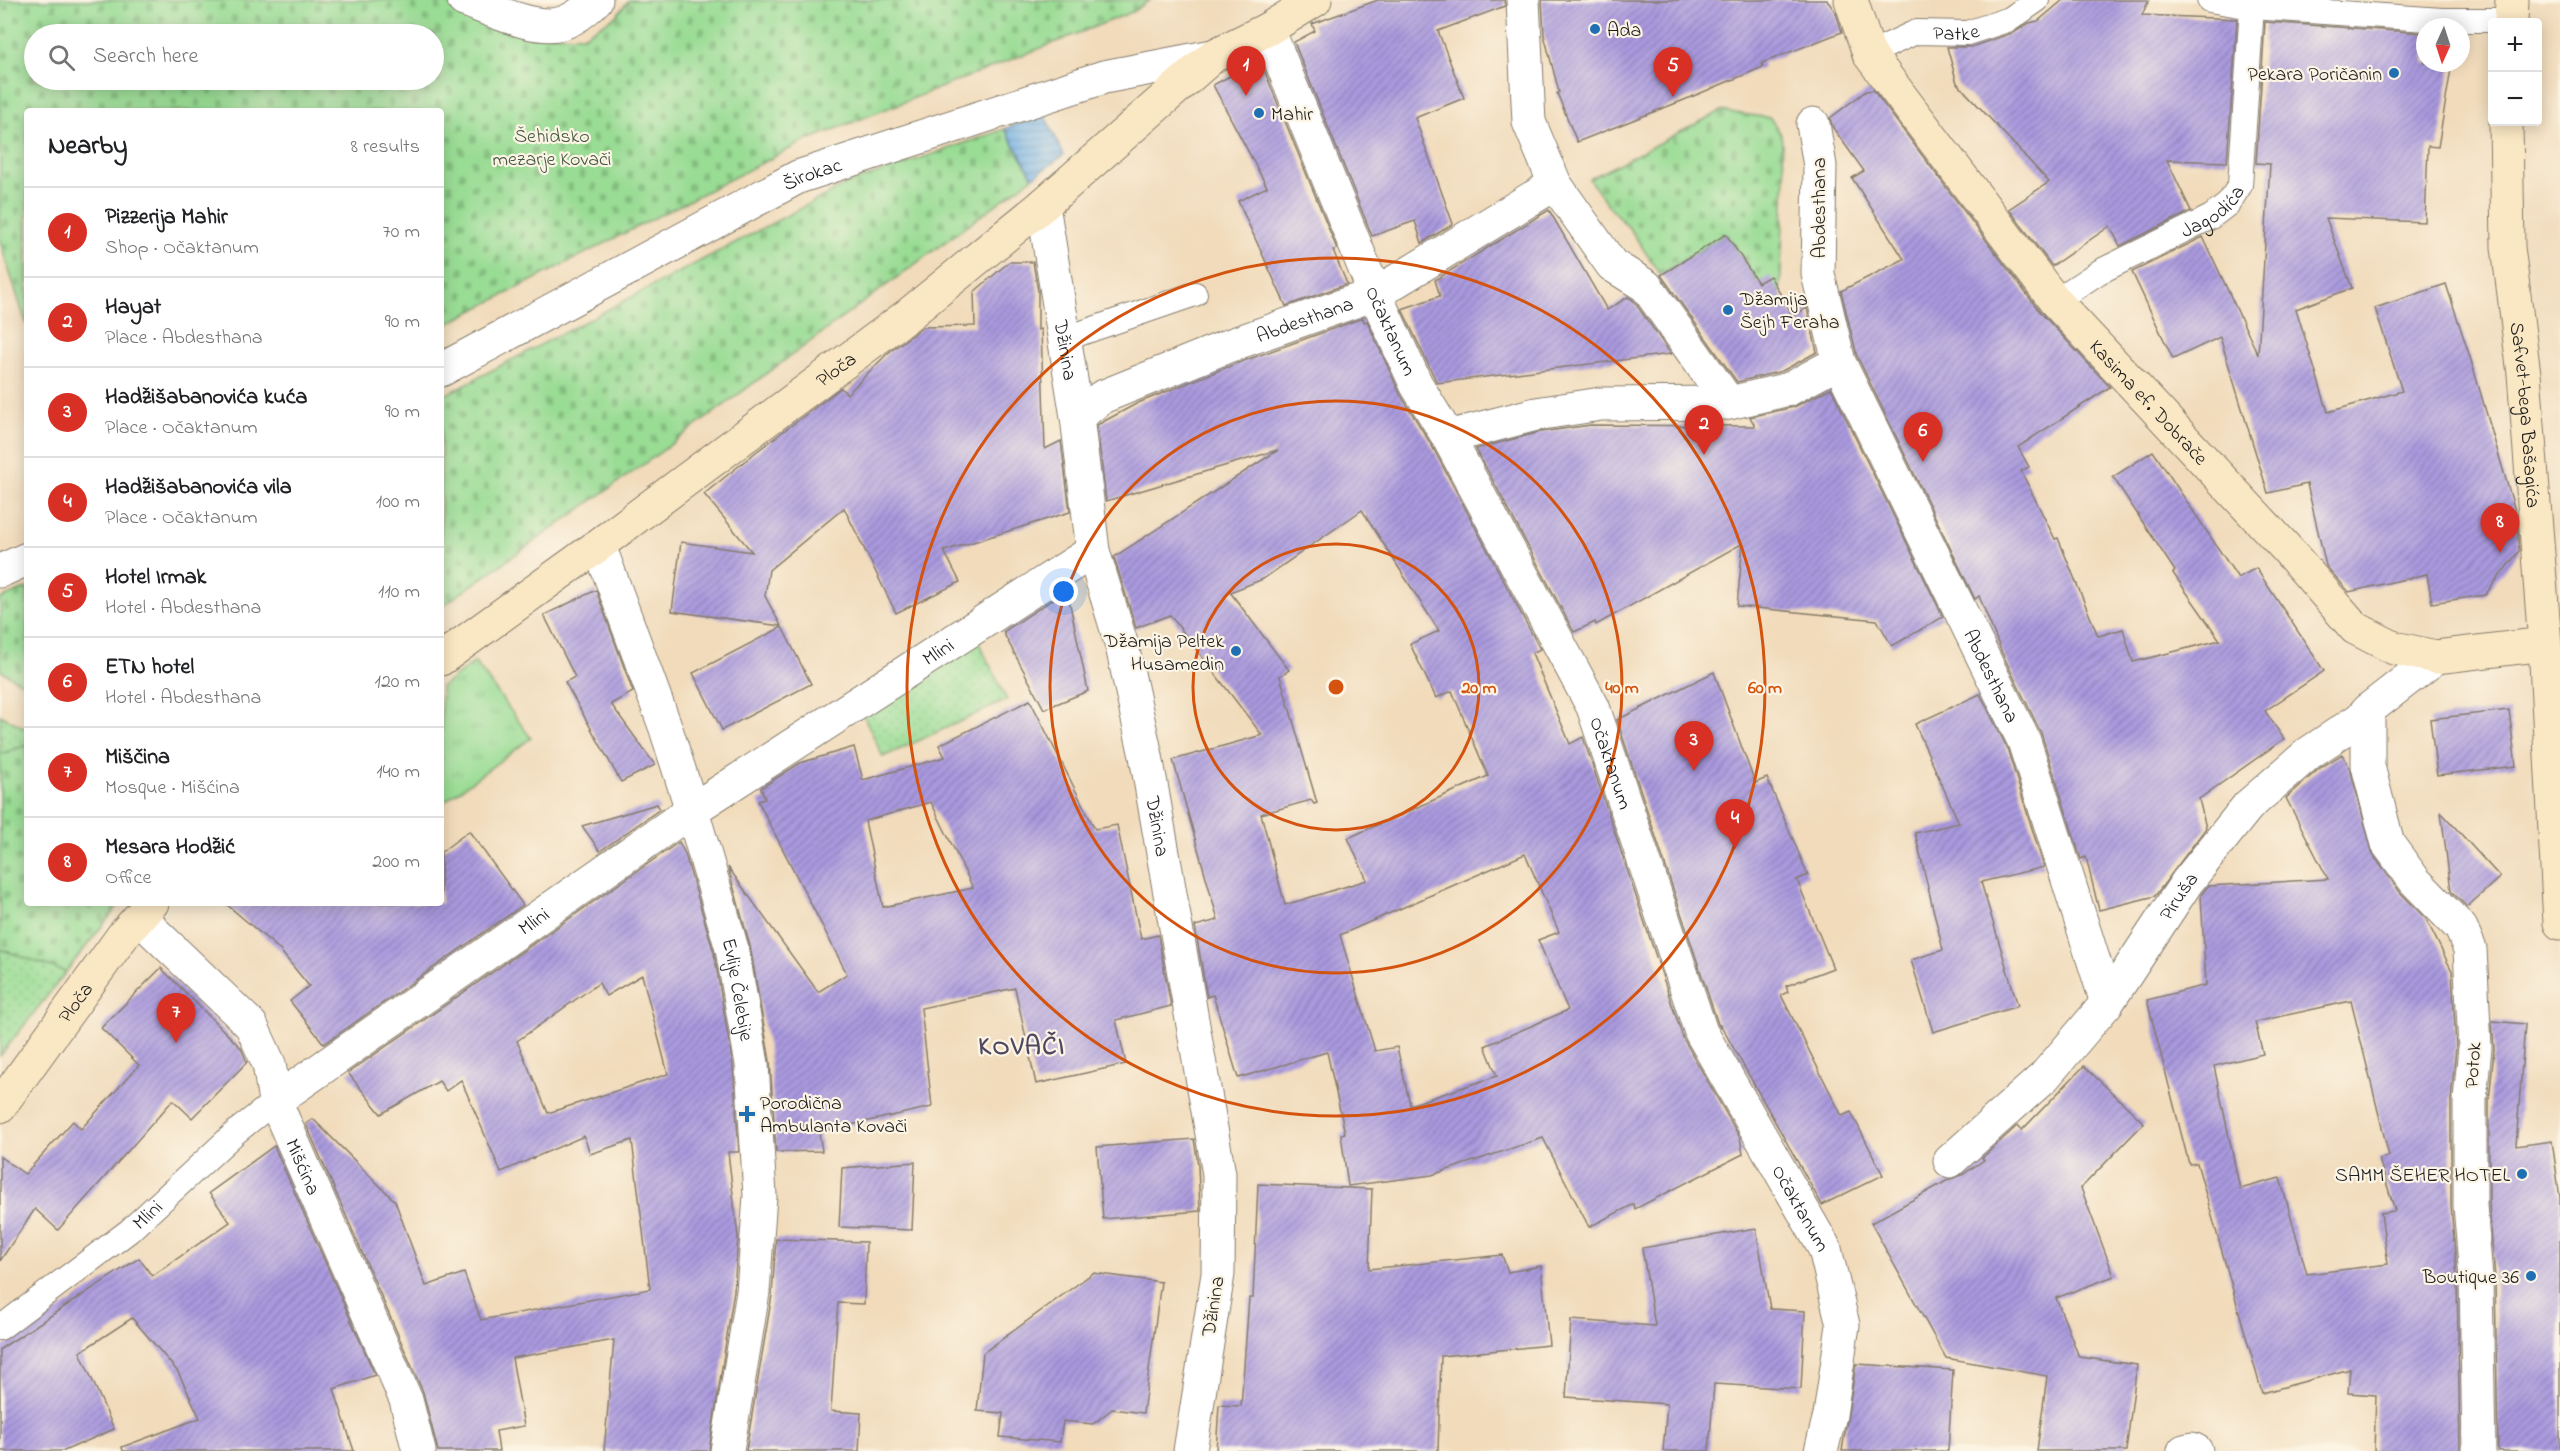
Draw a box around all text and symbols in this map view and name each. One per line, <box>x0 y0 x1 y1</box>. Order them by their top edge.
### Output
place label: Ada <box>1607 17 1641 46</box>
street label: Patke <box>1933 18 1984 50</box>
north arrow <box>2416 18 2470 72</box>
map controls <box>2488 18 2542 126</box>
button: + <box>2488 18 2542 72</box>
marker: Ada <box>1588 22 1602 36</box>
search box <box>24 24 444 90</box>
icon: search <box>45 41 78 74</box>
text: Search here <box>93 41 198 73</box>
pin: 1 <box>1226 46 1266 96</box>
pin: 5 <box>1654 48 1692 97</box>
place label: Pekara Poričanin <box>2248 61 2382 90</box>
marker: Pekara Poričanin <box>2387 66 2401 80</box>
button: − <box>2488 72 2542 126</box>
place label: Mahir <box>1271 101 1314 130</box>
marker: Mahir <box>1252 106 1266 120</box>
park label: Šehidsko mezarje Kovači <box>493 123 611 175</box>
text: Nearby <box>48 128 127 166</box>
text: 8 results <box>351 133 420 162</box>
street label: Širokac <box>778 152 846 200</box>
street label: Abdesthana <box>1806 158 1835 258</box>
street label: Jagodića <box>2176 180 2253 247</box>
text: Pizzerija Mahir <box>105 202 228 234</box>
text: 1 <box>64 218 71 247</box>
text: 70 m <box>383 218 420 247</box>
text: Shop · Očaktanum <box>105 234 259 263</box>
street label: Očaktanum <box>1356 282 1422 381</box>
place label: Džamija Šejh Feraha <box>1739 286 1840 338</box>
street label: Abdesthana <box>1253 291 1358 352</box>
text: Hayat <box>105 292 161 324</box>
marker: Džamija Šejh Feraha <box>1721 303 1735 317</box>
text: 2 <box>63 308 72 337</box>
text: 90 m <box>385 308 420 337</box>
street label: Džinina <box>1045 317 1083 383</box>
street label: Safvet-bega Bašagića <box>2501 321 2546 509</box>
text: Place · Abdesthana <box>105 324 263 353</box>
street label: Kasima ef. Dobrače <box>2081 334 2214 473</box>
street label: Ploča <box>811 346 863 395</box>
text: Hadžišabanovića kuća <box>105 382 307 414</box>
text: 3 <box>63 398 72 427</box>
text: 90 m <box>385 398 420 427</box>
pin: 2 <box>1684 406 1724 455</box>
pin: 6 <box>1904 412 1942 462</box>
text: Place · Očaktanum <box>105 414 258 443</box>
text: Hadžišabanovića vila <box>105 472 292 504</box>
text: 4 <box>63 488 72 517</box>
text: 100 m <box>376 488 420 517</box>
text: Place · Očaktanum <box>105 504 258 533</box>
pin: 8 <box>2480 504 2520 553</box>
text: Hotel Irmak <box>105 562 206 594</box>
your location <box>1049 577 1078 606</box>
text: 5 <box>62 578 73 607</box>
text: 110 m <box>378 578 420 607</box>
text: Hotel · Abdesthana <box>105 594 261 623</box>
street label: Abdesthana <box>1955 625 2025 728</box>
place label: Džamija Peltek Husamedin <box>1103 628 1224 680</box>
street label: Mlini <box>918 632 961 674</box>
marker: Džamija Peltek Husamedin <box>1229 644 1243 658</box>
text: ETN hotel <box>105 652 194 684</box>
text: 6 <box>63 668 72 697</box>
text: 120 m <box>375 668 420 697</box>
text: 20 m <box>1460 676 1497 702</box>
text: 40 m <box>1605 676 1639 702</box>
text: 60 m <box>1748 676 1782 702</box>
centre of rings <box>1326 677 1346 697</box>
text: Hotel · Abdesthana <box>105 684 261 713</box>
street label: Očaktanum <box>1580 714 1638 814</box>
pin: 3 <box>1674 722 1714 771</box>
text: Miščina <box>105 742 170 774</box>
text: 7 <box>63 758 72 787</box>
text: 140 m <box>376 758 420 787</box>
text: Mosque · Mišćina <box>105 774 240 803</box>
street label: Džinina <box>1136 793 1175 859</box>
pin: 4 <box>1716 800 1754 849</box>
text: Mesara Hodžić <box>105 832 235 864</box>
text: 8 <box>64 848 71 877</box>
text: 200 m <box>372 848 420 877</box>
text: Office <box>105 864 151 893</box>
street label: Piruša <box>2153 867 2207 927</box>
street label: Mlini <box>513 902 556 944</box>
street label: Evlije Čelebije <box>713 935 760 1044</box>
street label: Ploča <box>52 977 101 1030</box>
pin: 7 <box>156 994 195 1043</box>
district label: KOVAČI <box>978 1029 1066 1067</box>
street label: Potok <box>2458 1041 2491 1089</box>
place label: Porodična Ambulanta Kovači <box>760 1090 907 1142</box>
marker: Porodična Ambulanta Kovači <box>738 1105 756 1123</box>
street label: Mišćina <box>276 1135 327 1200</box>
street label: Očaktanum <box>1763 1160 1836 1258</box>
place label: SAMM ŠEHER HOTEL <box>2335 1162 2511 1191</box>
marker: SAMM ŠEHER HOTEL <box>2515 1167 2529 1181</box>
street label: Mlini <box>127 1194 171 1238</box>
place label: Boutique 36 <box>2422 1264 2519 1293</box>
marker: Boutique 36 <box>2524 1269 2538 1283</box>
street label: Džinina <box>1195 1274 1234 1340</box>

